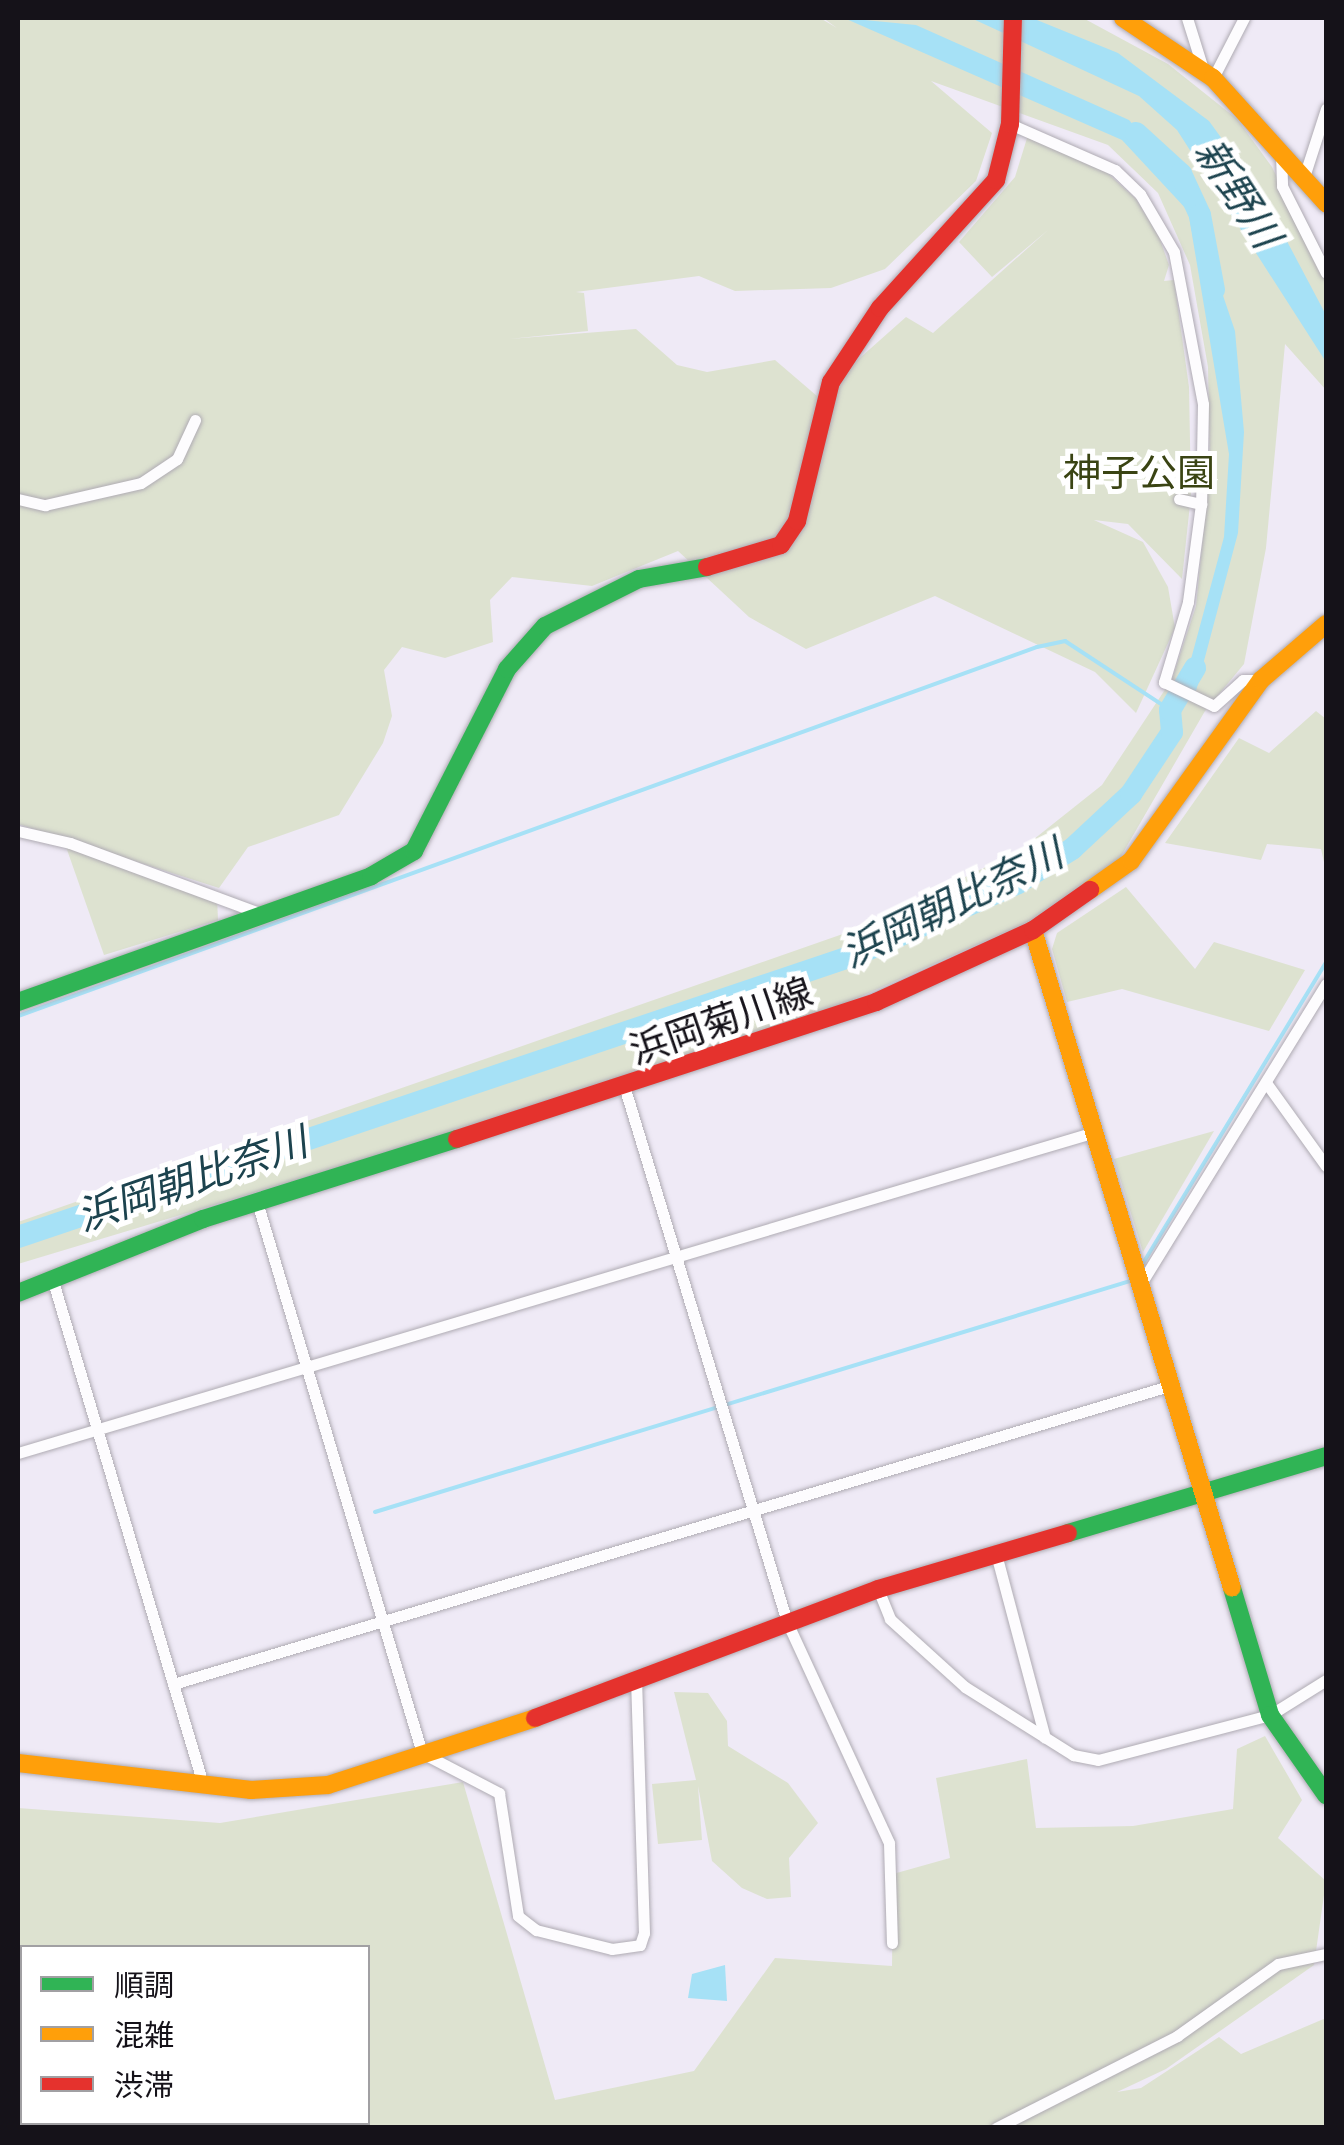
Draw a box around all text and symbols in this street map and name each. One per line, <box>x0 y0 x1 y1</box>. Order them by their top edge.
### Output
water label: 新野川 <box>1185 130 1291 256</box>
park label: 神子公園 <box>1063 450 1215 496</box>
water label: 浜岡朝比奈川 <box>834 829 1070 977</box>
street label: 浜岡菊川線 <box>624 969 818 1073</box>
water label: 浜岡朝比奈川 <box>71 1117 313 1241</box>
legend <box>20 1945 370 2125</box>
text: 順調 <box>114 1964 174 2007</box>
text: 混雑 <box>114 2014 174 2057</box>
text: 渋滞 <box>114 2064 174 2107</box>

